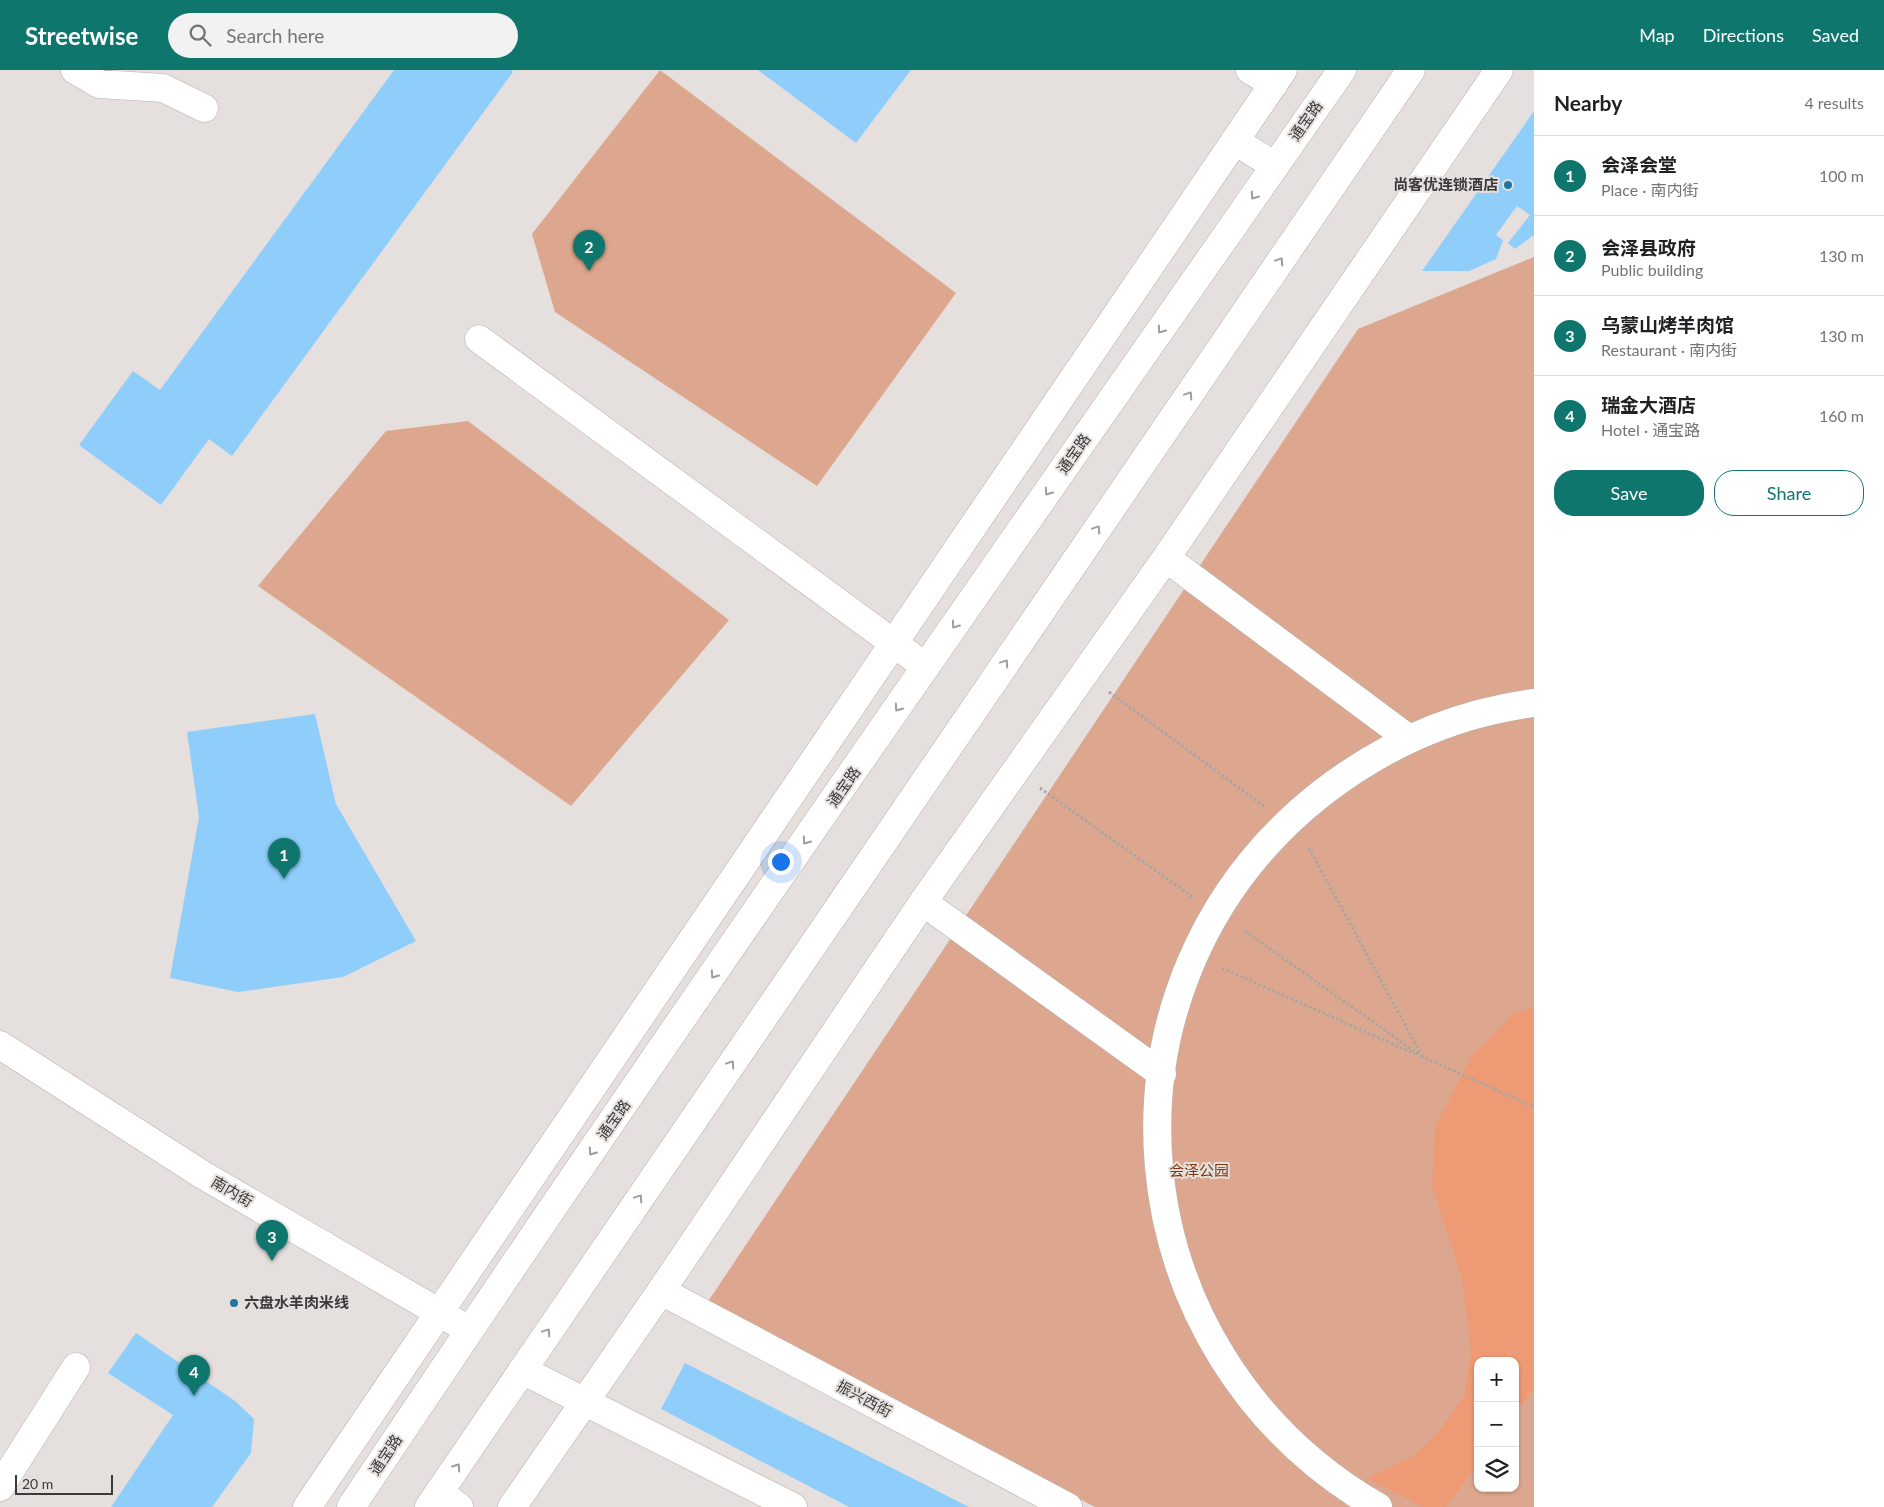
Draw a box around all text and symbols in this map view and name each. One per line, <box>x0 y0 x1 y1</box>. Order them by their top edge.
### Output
search box <box>168 13 518 58</box>
text: Streetwise <box>25 21 138 50</box>
icon: search <box>186 21 214 49</box>
text: Search here <box>226 24 324 47</box>
text: Map <box>1639 24 1675 46</box>
text: Directions <box>1703 24 1784 46</box>
text: Saved <box>1812 24 1859 46</box>
text: Nearby <box>1554 90 1622 115</box>
text: 4 results <box>1804 93 1864 112</box>
street label: 通宝路 <box>1285 97 1325 144</box>
text: 会泽会堂 <box>1601 153 1677 176</box>
text: 1 <box>1565 166 1575 185</box>
text: 100 m <box>1819 166 1864 185</box>
place label: 尚客优连锁酒店 <box>1393 175 1498 193</box>
marker: 尚客优连锁酒店 <box>1502 179 1514 191</box>
text: Place · 南内街 <box>1601 180 1699 199</box>
one-way arrow <box>1251 190 1260 200</box>
pin: 2 <box>573 230 605 271</box>
text: 会泽县政府 <box>1601 236 1696 259</box>
text: 2 <box>1565 246 1575 265</box>
text: 130 m <box>1819 246 1864 265</box>
one-way arrow <box>1274 257 1283 267</box>
text: Public building <box>1601 260 1703 279</box>
text: 乌蒙山烤羊肉馆 <box>1601 313 1734 336</box>
one-way arrow <box>1158 324 1167 333</box>
text: 3 <box>1565 326 1575 345</box>
text: 130 m <box>1819 326 1864 345</box>
text: Restaurant · 南内街 <box>1601 340 1737 359</box>
one-way arrow <box>1183 391 1192 401</box>
text: 瑞金大酒店 <box>1601 393 1696 416</box>
text: 4 <box>1565 406 1575 425</box>
text: 160 m <box>1819 406 1864 425</box>
text: Hotel · 通宝路 <box>1601 420 1700 439</box>
street label: 通宝路 <box>1053 430 1093 477</box>
button: Save <box>1554 470 1704 516</box>
button: Share <box>1714 470 1864 516</box>
one-way arrow <box>1045 486 1054 496</box>
one-way arrow <box>1091 526 1100 535</box>
one-way arrow <box>952 619 961 629</box>
one-way arrow <box>999 660 1008 669</box>
one-way arrow <box>895 702 904 712</box>
street label: 通宝路 <box>823 763 863 810</box>
one-way arrow <box>803 836 812 845</box>
pin: 1 <box>268 838 300 879</box>
your location <box>768 849 794 875</box>
one-way arrow <box>711 969 720 979</box>
one-way arrow <box>725 1060 734 1070</box>
street label: 通宝路 <box>593 1096 633 1143</box>
one-way arrow <box>589 1146 598 1156</box>
park label: 会泽公园 <box>1169 1161 1229 1179</box>
street label: 南内街 <box>209 1172 256 1210</box>
one-way arrow <box>633 1194 642 1204</box>
pin: 3 <box>256 1220 288 1261</box>
place label: 六盘水羊肉米线 <box>244 1293 349 1311</box>
marker: 六盘水羊肉米线 <box>228 1297 240 1309</box>
one-way arrow <box>541 1328 551 1337</box>
pin: 4 <box>178 1355 210 1396</box>
map controls <box>1474 1357 1519 1492</box>
button: + <box>1474 1357 1519 1402</box>
street label: 振兴西街 <box>834 1376 895 1420</box>
button: − <box>1474 1402 1519 1447</box>
street label: 通宝路 <box>365 1431 405 1478</box>
button: layers <box>1474 1447 1519 1492</box>
one-way arrow <box>451 1463 460 1473</box>
scale bar <box>15 1472 112 1495</box>
text: 20 m <box>22 1475 53 1492</box>

